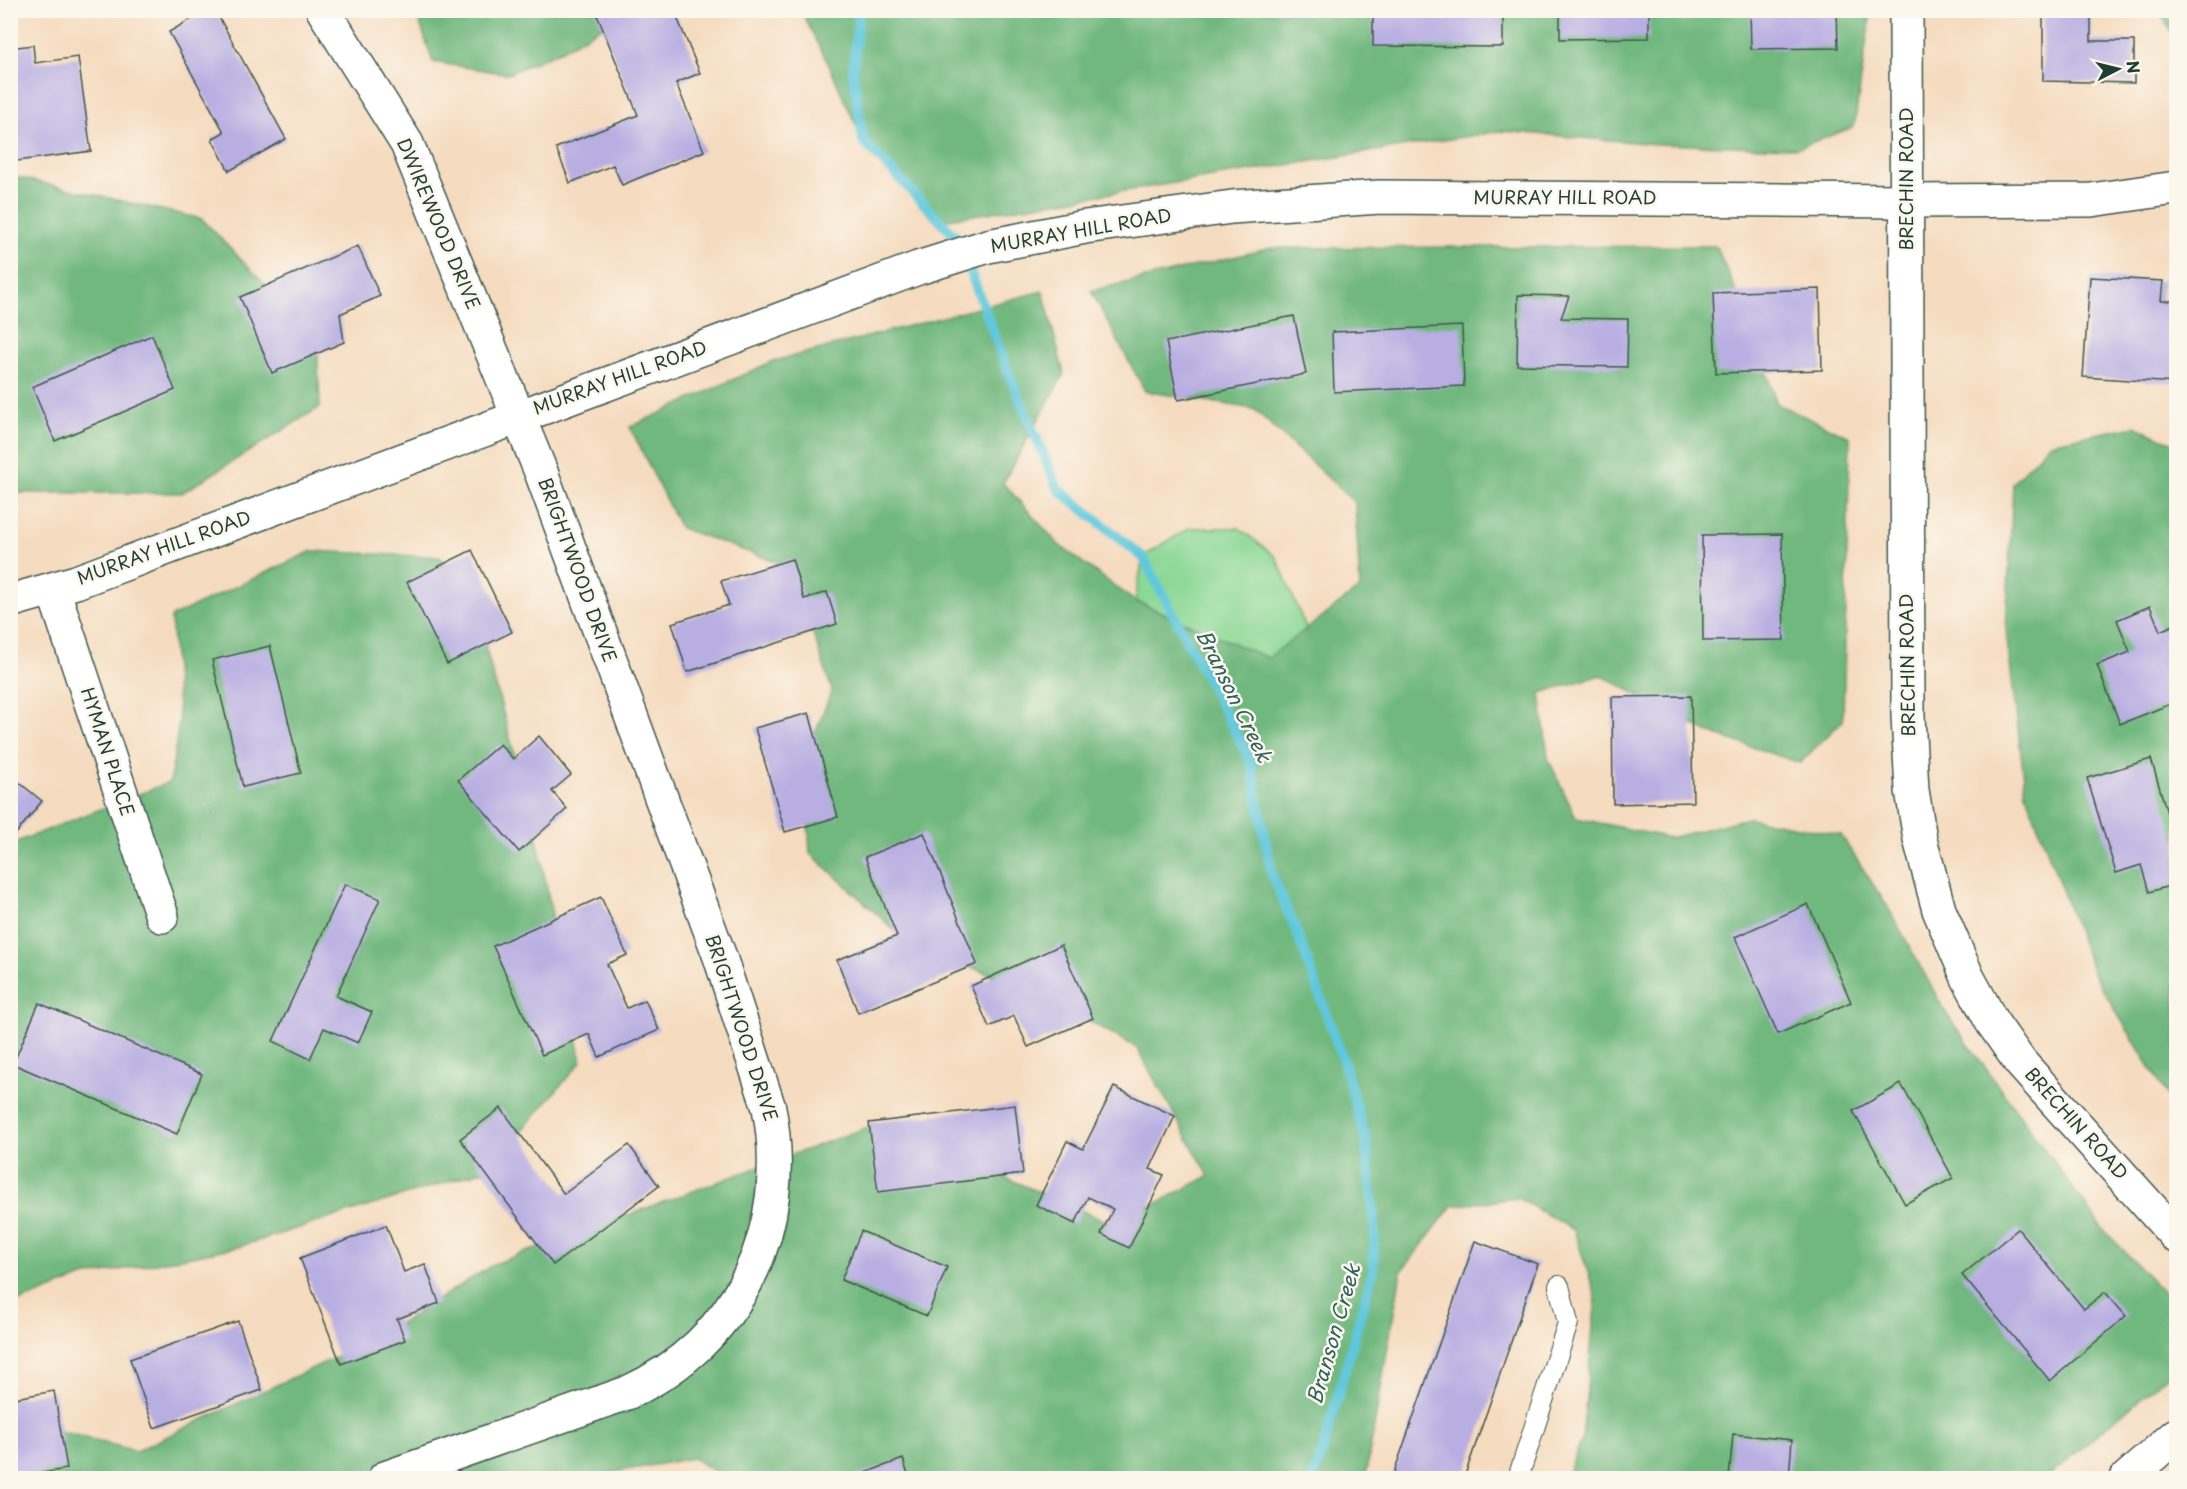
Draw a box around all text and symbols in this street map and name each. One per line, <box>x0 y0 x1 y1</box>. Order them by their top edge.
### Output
north arrow <box>2088 39 2148 99</box>
text: N <box>2121 59 2147 75</box>
street label: BRECHIN ROAD <box>1892 107 1919 251</box>
street label: DWIREWOOD DRIVE <box>391 134 488 313</box>
street label: MURRAY HILL ROAD <box>1473 183 1657 210</box>
street label: MURRAY HILL ROAD <box>988 200 1173 259</box>
street label: MURRAY HILL ROAD <box>529 333 710 421</box>
street label: BRIGHTWOOD DRIVE <box>532 473 624 666</box>
street label: MURRAY HILL ROAD <box>73 503 254 591</box>
street label: BRECHIN ROAD <box>1892 593 1921 737</box>
water label: Branson Creek <box>1190 624 1280 768</box>
street label: HYMAN PLACE <box>75 684 142 819</box>
street label: BRIGHTWOOD DRIVE <box>699 931 785 1124</box>
street label: BRECHIN ROAD <box>2019 1061 2135 1185</box>
water label: Branson Creek <box>1299 1260 1368 1407</box>

